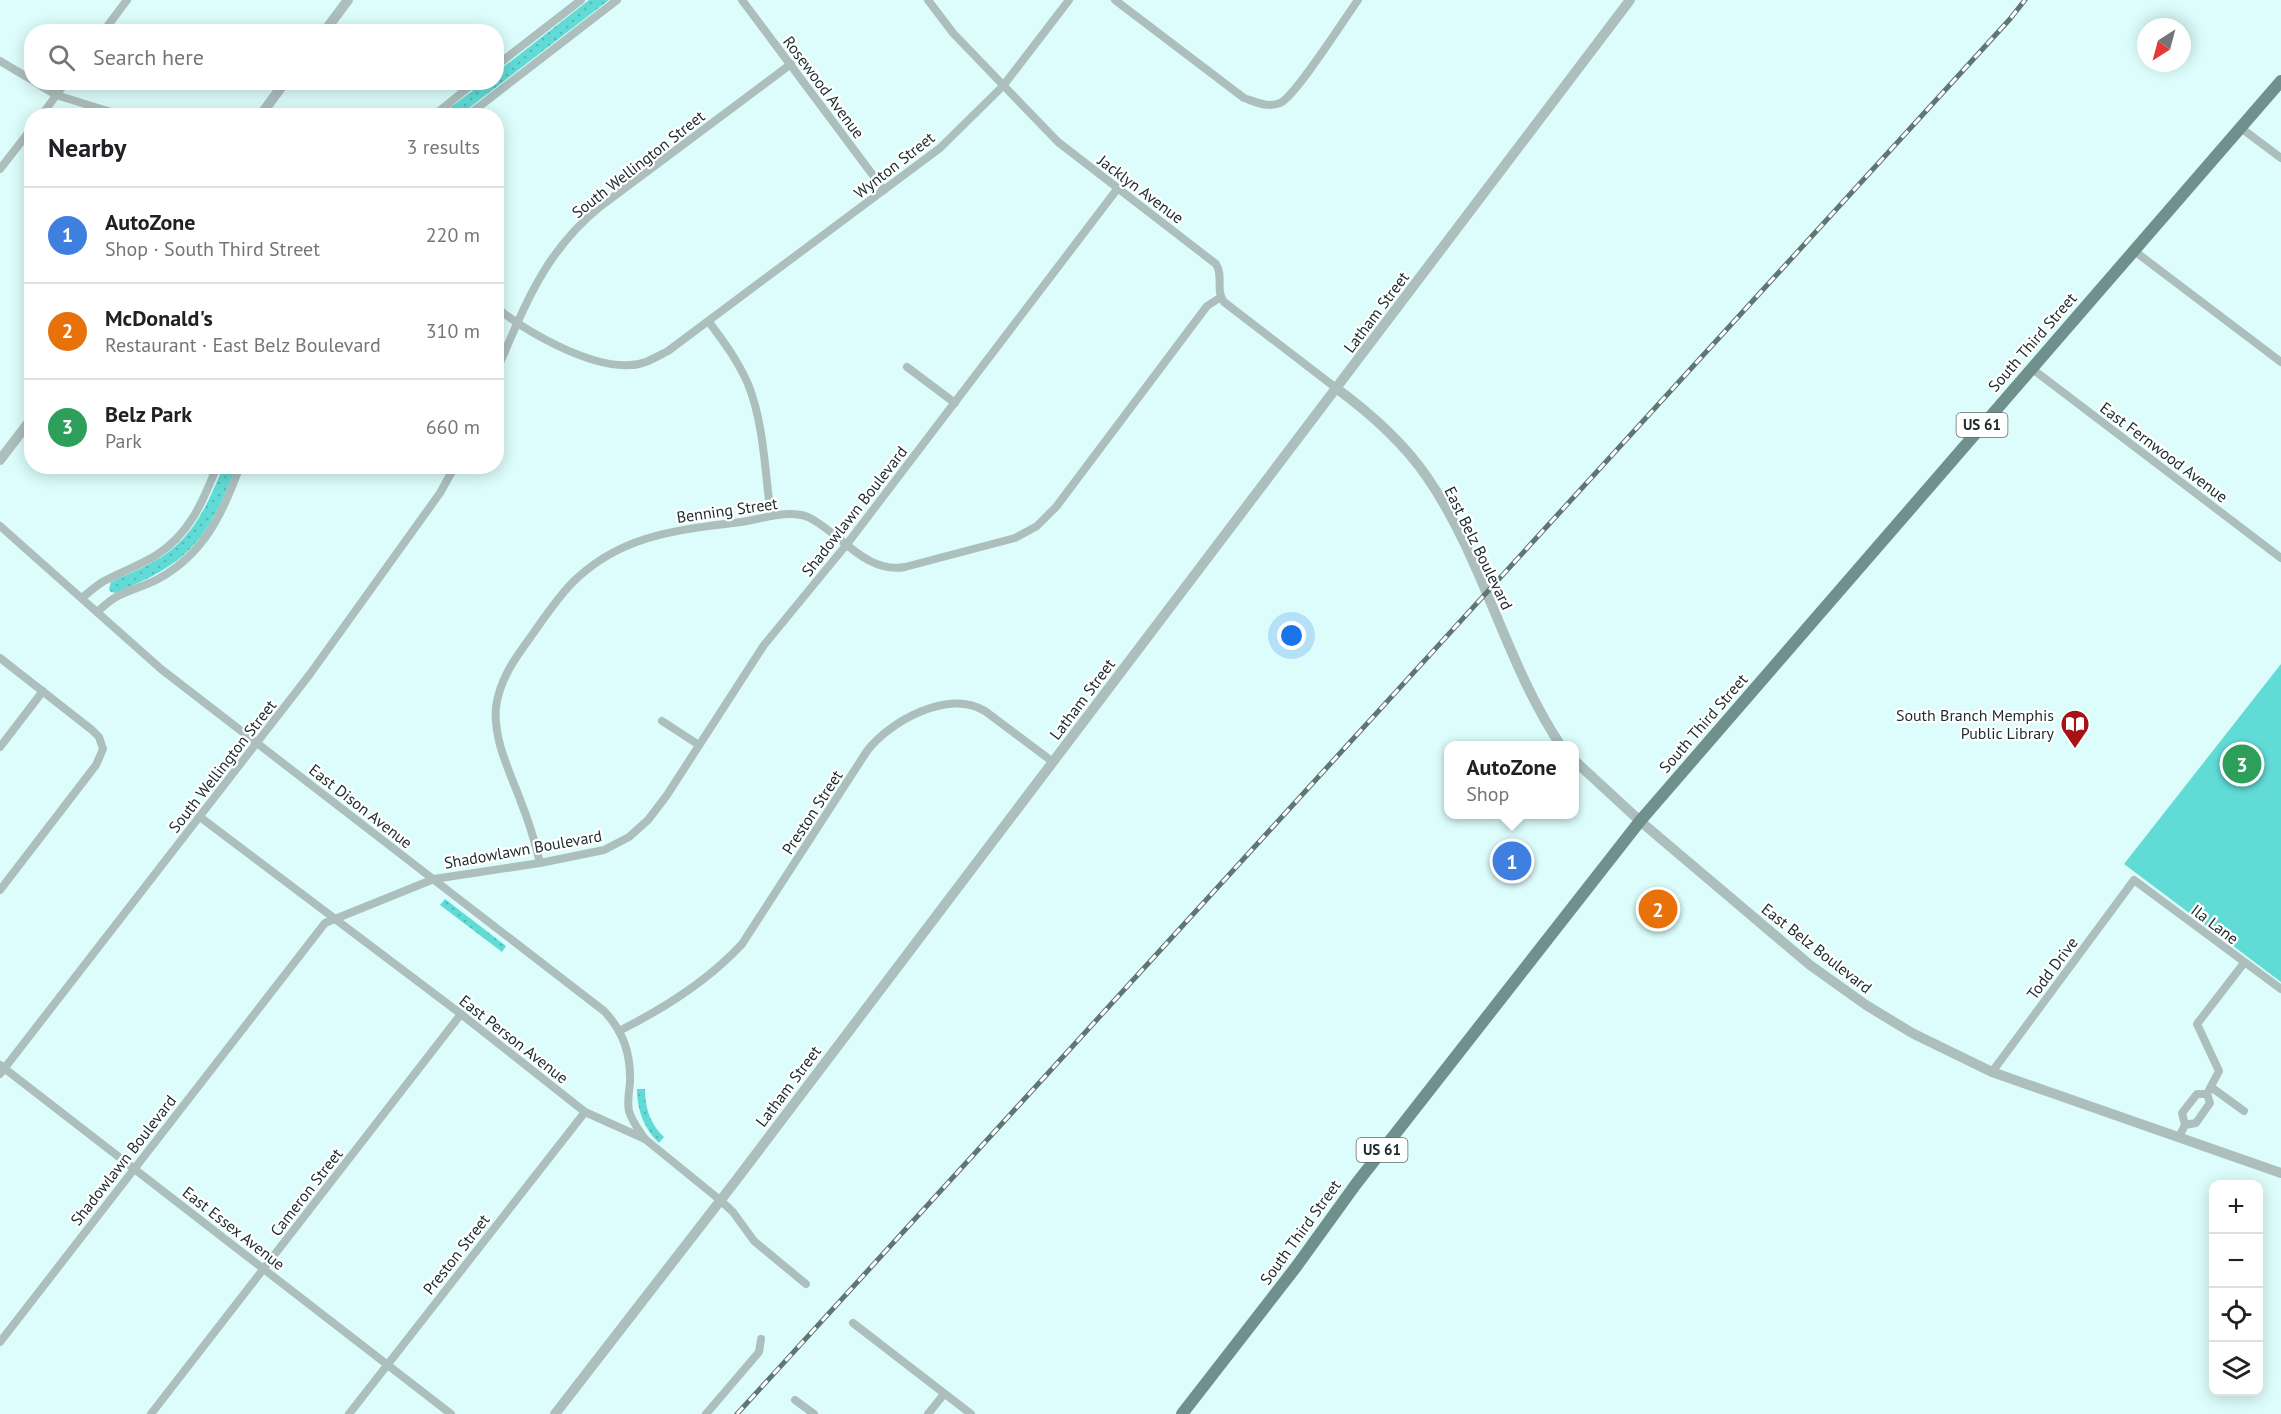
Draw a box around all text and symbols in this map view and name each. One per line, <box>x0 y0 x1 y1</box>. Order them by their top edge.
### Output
north arrow <box>2137 18 2191 72</box>
search box <box>24 24 504 90</box>
street label: Rosewood Avenue <box>779 32 869 142</box>
icon: search <box>45 41 78 74</box>
text: Search here <box>93 43 204 71</box>
street label: South Wellington Street <box>568 106 709 222</box>
street label: Wynton Street <box>850 127 939 203</box>
text: Nearby <box>48 131 126 164</box>
text: 3 results <box>407 134 480 160</box>
street label: Jacklyn Avenue <box>1093 150 1188 228</box>
text: AutoZone <box>105 208 196 236</box>
text: 1 <box>62 222 73 248</box>
text: 220 m <box>426 222 480 248</box>
text: Shop · South Third Street <box>105 236 320 262</box>
street label: Latham Street <box>1339 267 1413 356</box>
street label: South Third Street <box>1984 288 2081 396</box>
text: McDonald's <box>105 304 213 332</box>
text: 2 <box>62 318 73 344</box>
text: 310 m <box>426 318 480 344</box>
text: Restaurant · East Belz Boulevard <box>105 332 381 358</box>
street label: East Fernwood Avenue <box>2096 397 2232 507</box>
text: Belz Park <box>105 400 192 428</box>
road number: US 61 <box>1956 413 2008 437</box>
text: 3 <box>62 414 73 440</box>
text: 660 m <box>426 414 480 440</box>
text: Park <box>105 428 142 454</box>
street label: Shadowlawn Boulevard <box>797 442 911 580</box>
street label: East Belz Boulevard <box>1440 483 1518 613</box>
street label: Benning Street <box>675 493 779 527</box>
your location <box>1277 621 1306 650</box>
street label: Latham Street <box>1045 654 1119 743</box>
street label: South Third Street <box>1655 669 1752 777</box>
street label: South Wellington Street <box>164 695 280 836</box>
place label: South Branch Memphis Public Library <box>1896 705 2055 743</box>
library icon: South Branch Memphis Public Library <box>2059 708 2091 750</box>
popup <box>1444 741 1579 819</box>
pin: 3 <box>2222 742 2262 786</box>
text: AutoZone <box>1466 753 1557 781</box>
street label: East Dison Avenue <box>305 759 417 853</box>
street label: Preston Street <box>777 766 847 858</box>
text: Shop <box>1466 781 1509 807</box>
street label: Shadowlawn Boulevard <box>442 825 604 873</box>
pin: 1 <box>1492 838 1532 884</box>
pin: 2 <box>1638 886 1678 932</box>
street label: East Belz Boulevard <box>1758 899 1876 997</box>
street label: Ila Lane <box>2187 900 2243 948</box>
street label: Todd Drive <box>2022 933 2082 1003</box>
street label: East Person Avenue <box>456 990 572 1088</box>
street label: Latham Street <box>751 1041 825 1130</box>
street label: Shadowlawn Boulevard <box>66 1091 180 1229</box>
road number: US 61 <box>1356 1138 1408 1162</box>
street label: Cameron Street <box>266 1144 347 1240</box>
street label: South Third Street <box>1255 1175 1345 1288</box>
map controls <box>2209 1180 2263 1396</box>
button: + <box>2209 1180 2263 1234</box>
street label: East Essex Avenue <box>179 1182 289 1274</box>
street label: Preston Street <box>418 1209 494 1298</box>
button: − <box>2209 1234 2263 1288</box>
button: locate <box>2209 1288 2263 1342</box>
button: layers <box>2209 1342 2263 1396</box>

